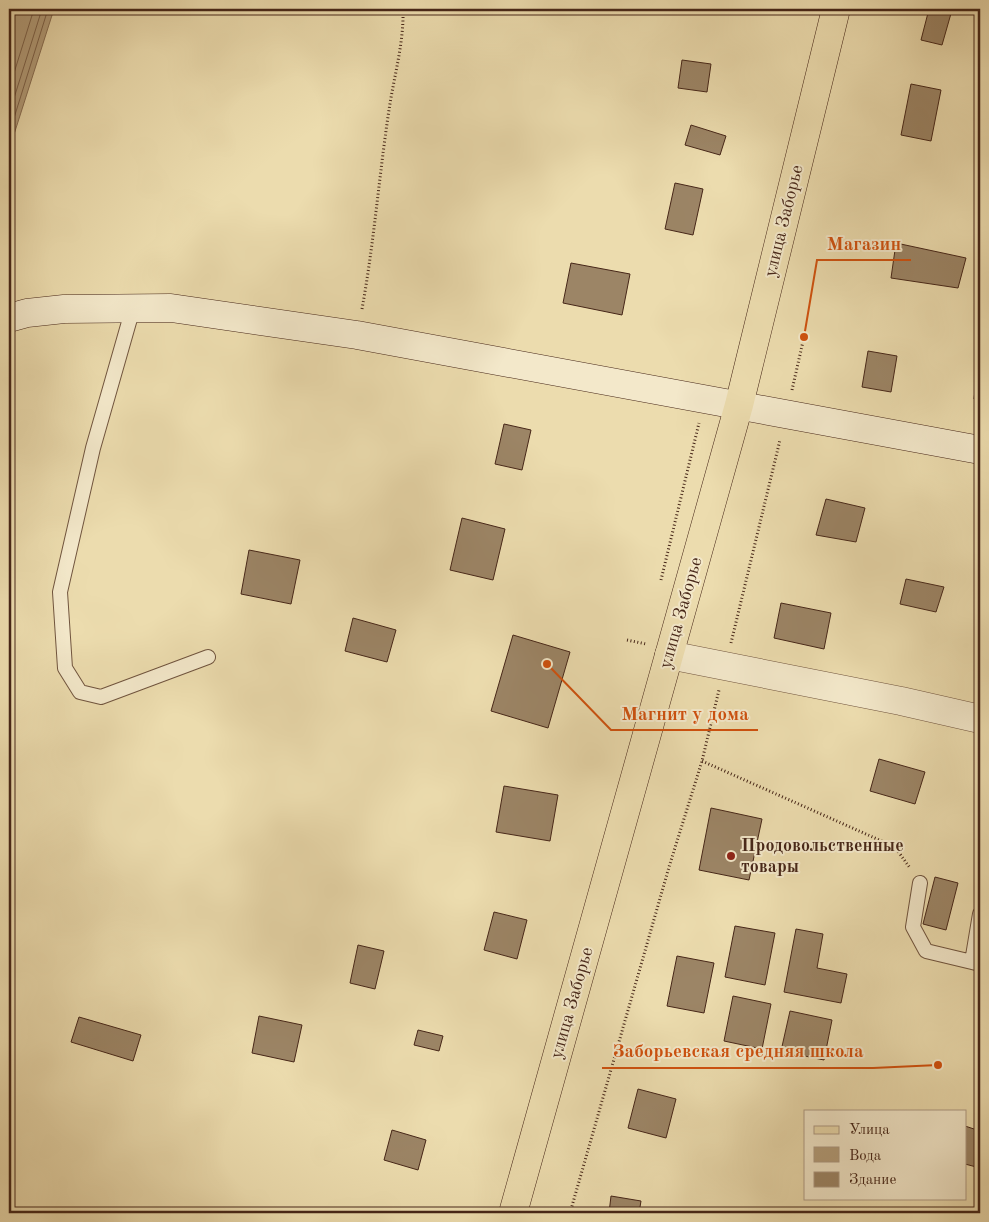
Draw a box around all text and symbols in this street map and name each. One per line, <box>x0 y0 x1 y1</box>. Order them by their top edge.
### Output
street label: улица Заборье <box>761 163 807 279</box>
callout: Магазин <box>817 226 911 260</box>
text: Магазин <box>827 236 901 255</box>
street label: улица Заборье <box>656 555 706 671</box>
callout: Магнит у дома <box>611 696 758 730</box>
text: Магнит у дома <box>621 706 749 725</box>
place label: Продовольственные товары <box>741 837 904 876</box>
marker: Продовольственные товары <box>725 850 737 862</box>
street label: улица Заборье <box>547 945 597 1061</box>
callout: Заборьевская средняя школа <box>602 1034 873 1068</box>
text: Заборьевская средняя школа <box>612 1043 864 1062</box>
legend <box>804 1110 966 1200</box>
text: Улица <box>849 1123 890 1138</box>
text: Вода <box>849 1149 882 1164</box>
text: Здание <box>849 1173 896 1188</box>

